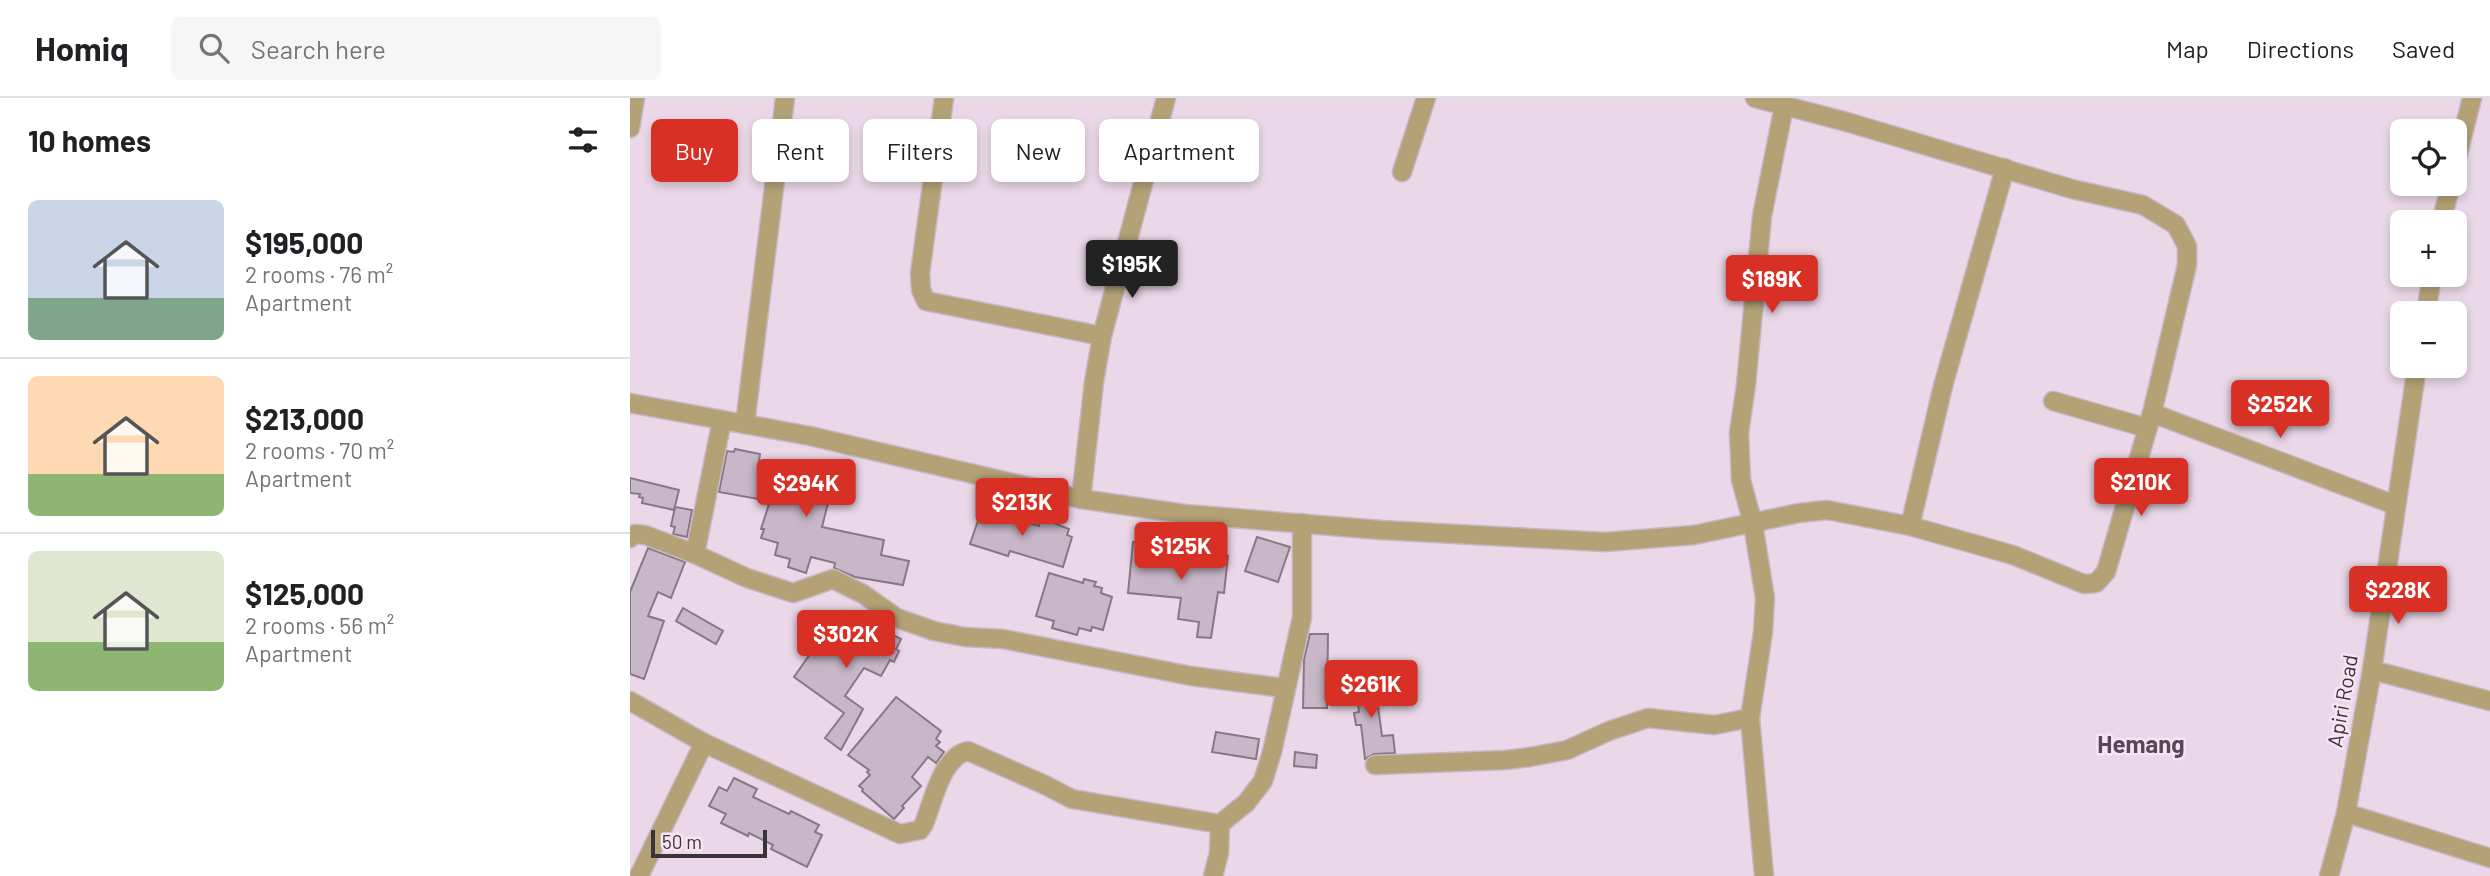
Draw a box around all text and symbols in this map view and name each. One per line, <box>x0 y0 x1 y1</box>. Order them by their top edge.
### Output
search box <box>171 17 661 80</box>
text: Homiq <box>35 28 129 68</box>
icon: search <box>195 29 233 67</box>
text: Search here <box>251 33 386 64</box>
text: Map <box>2166 34 2209 63</box>
text: Directions <box>2247 34 2354 63</box>
text: Saved <box>2392 34 2455 63</box>
chip: Buy <box>651 119 738 182</box>
chip: Rent <box>752 119 849 182</box>
chip: Filters <box>863 119 977 182</box>
chip: New <box>991 119 1085 182</box>
chip: Apartment <box>1099 119 1259 182</box>
map controls <box>2390 119 2467 378</box>
button: locate <box>2390 119 2467 196</box>
icon: filters <box>564 121 602 159</box>
text: 10 homes <box>28 122 151 158</box>
button: + <box>2390 210 2467 287</box>
text: $195,000 <box>245 224 363 260</box>
icon: home <box>84 228 168 312</box>
pin: $195K <box>1083 240 1181 300</box>
text: $195K <box>1102 249 1162 277</box>
pin: $189K <box>1723 256 1821 315</box>
text: 2 rooms · 76 m² <box>245 260 393 288</box>
text: $189K <box>1742 264 1802 292</box>
text: Apartment <box>245 288 352 316</box>
button: − <box>2390 301 2467 378</box>
pin: $252K <box>2231 380 2329 440</box>
text: $252K <box>2247 389 2313 417</box>
text: $213,000 <box>245 400 364 436</box>
icon: home <box>84 404 168 488</box>
text: 2 rooms · 70 m² <box>245 436 394 464</box>
pin: $210K <box>2092 458 2190 518</box>
pin: $294K <box>757 460 855 519</box>
text: Apartment <box>245 464 352 492</box>
text: $210K <box>2110 467 2172 495</box>
text: $294K <box>773 468 839 496</box>
pin: $213K <box>973 478 1071 538</box>
text: $213K <box>992 487 1052 515</box>
pin: $125K <box>1132 522 1230 582</box>
text: $125K <box>1151 531 1211 559</box>
pin: $228K <box>2349 566 2447 626</box>
text: $125,000 <box>245 575 364 611</box>
text: $228K <box>2365 575 2431 603</box>
icon: home <box>84 579 168 663</box>
pin: $302K <box>797 610 895 670</box>
text: 2 rooms · 56 m² <box>245 611 394 639</box>
text: $302K <box>813 619 879 647</box>
text: Apartment <box>245 639 352 667</box>
street label: Apiri Road <box>2321 653 2362 749</box>
pin: $261K <box>1322 660 1420 720</box>
text: $261K <box>1341 669 1401 697</box>
district label: Hemang <box>2097 729 2185 758</box>
scale bar <box>651 827 766 859</box>
text: 50 m <box>662 830 702 853</box>

